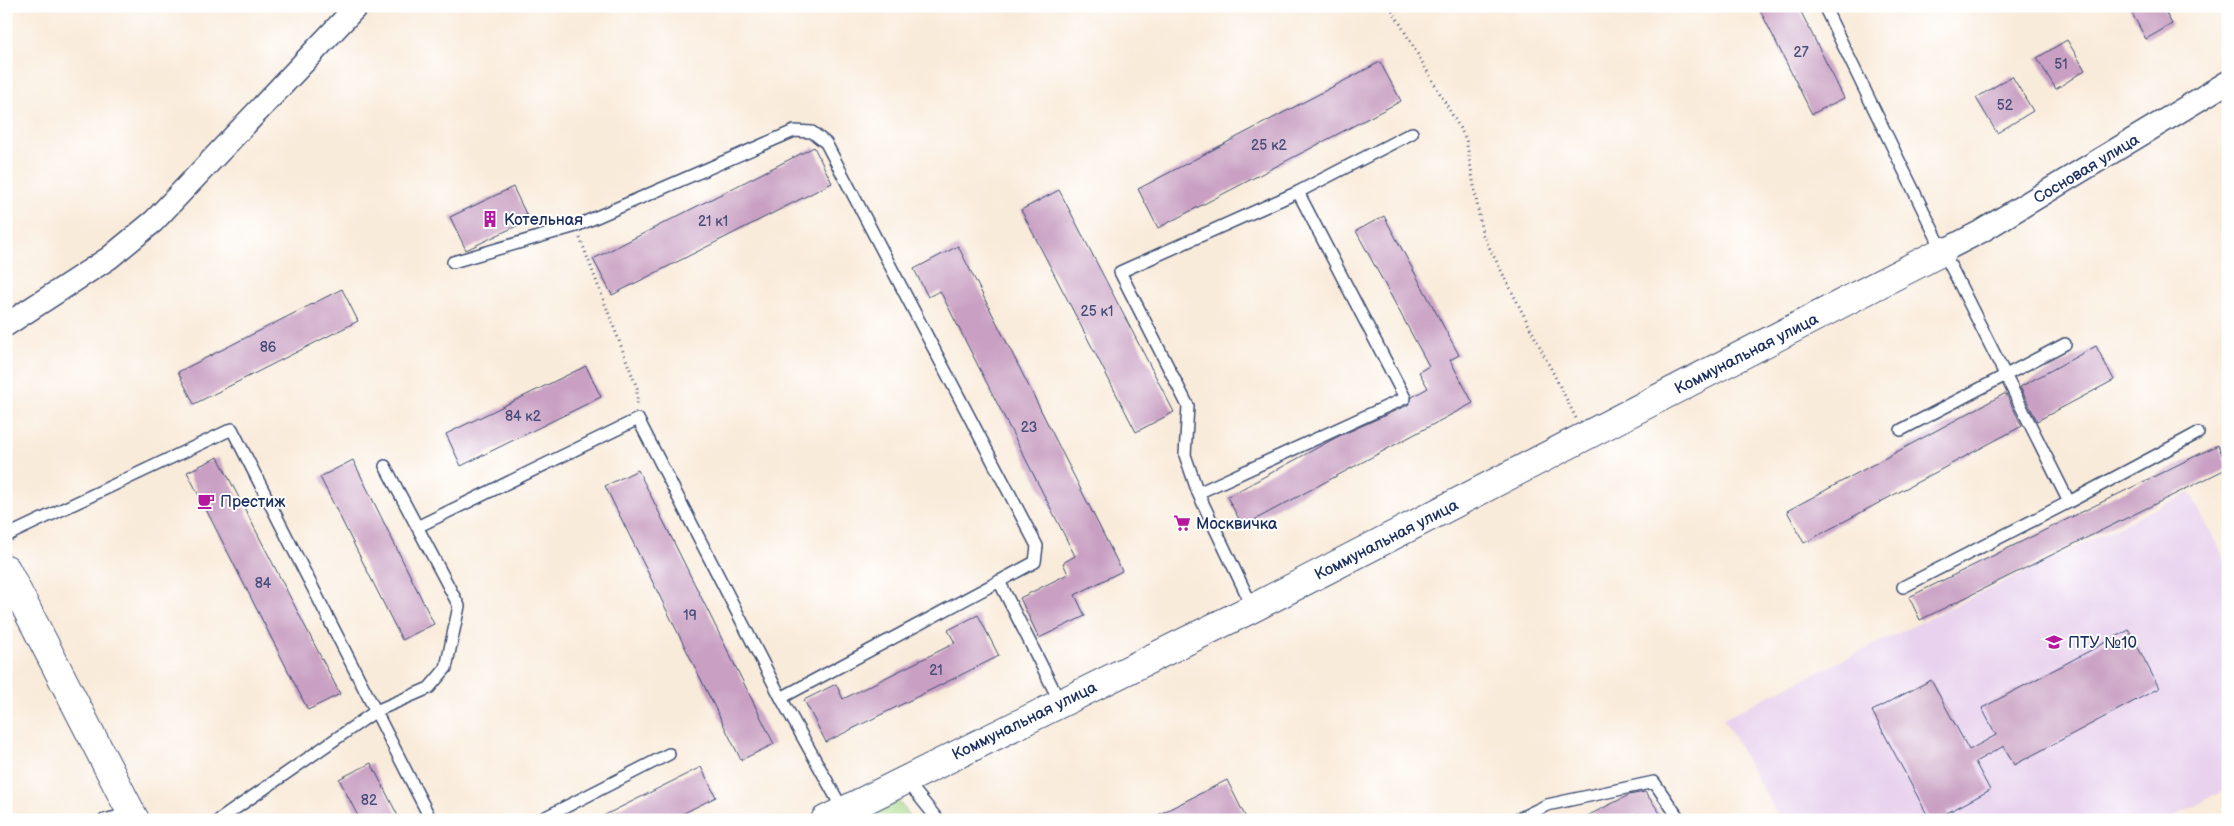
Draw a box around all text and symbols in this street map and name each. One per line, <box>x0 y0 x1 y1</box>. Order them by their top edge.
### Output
house number: 27 <box>1793 44 1809 61</box>
house number: 51 <box>2054 56 2068 73</box>
house number: 52 <box>1997 97 2014 114</box>
street label: Сосновая улица <box>2031 130 2143 208</box>
house number: 25 к2 <box>1251 137 1288 154</box>
building icon: Котельная <box>480 209 500 229</box>
place label: Котельная <box>504 211 583 230</box>
house number: 21 к1 <box>698 213 728 230</box>
house number: 25 к1 <box>1081 303 1113 320</box>
street label: Коммунальная улица <box>1672 310 1822 399</box>
house number: 86 <box>260 339 277 356</box>
house number: 84 к2 <box>505 408 542 425</box>
house number: 23 <box>1021 419 1037 436</box>
cafe icon: Престиж <box>196 491 216 511</box>
place label: Престиж <box>220 493 286 512</box>
street label: Коммунальная улица <box>1312 496 1462 585</box>
supermarket icon: Москвичка <box>1172 513 1192 533</box>
place label: Москвичка <box>1196 515 1278 534</box>
house number: 84 <box>255 575 272 592</box>
house number: 19 <box>683 607 697 624</box>
school or university icon: ПТУ №10 <box>2044 632 2064 652</box>
place label: ПТУ №10 <box>2068 634 2137 653</box>
house number: 21 <box>929 662 943 679</box>
street label: Коммунальная улица <box>949 678 1101 765</box>
house number: 82 <box>361 792 378 809</box>

